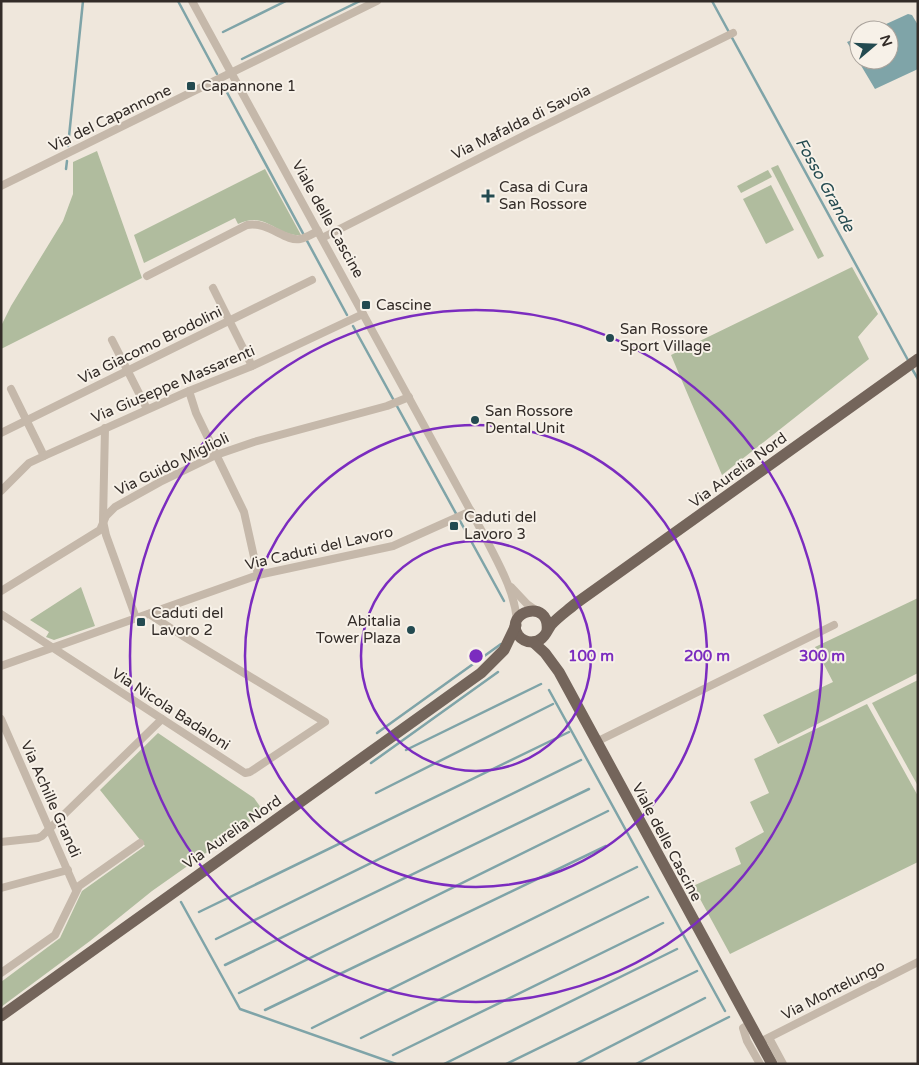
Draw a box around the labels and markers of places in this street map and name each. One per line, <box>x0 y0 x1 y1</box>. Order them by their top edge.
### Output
place label: Capannone 1 <box>201 77 296 95</box>
marker: Capannone 1 <box>185 80 197 92</box>
place label: Casa di Cura San Rossore <box>499 178 588 213</box>
marker: Casa di Cura San Rossore <box>481 189 495 203</box>
place label: Cascine <box>376 296 431 314</box>
marker: Cascine <box>360 299 372 311</box>
place label: San Rossore Sport Village <box>620 320 711 355</box>
marker: San Rossore Sport Village <box>604 332 616 344</box>
place label: San Rossore Dental Unit <box>485 402 573 437</box>
marker: San Rossore Dental Unit <box>469 414 481 426</box>
place label: Caduti del Lavoro 3 <box>464 508 537 543</box>
marker: Caduti del Lavoro 3 <box>448 520 460 532</box>
place label: Caduti del Lavoro 2 <box>151 604 224 639</box>
place label: Abitalia Tower Plaza <box>316 612 401 647</box>
marker: Caduti del Lavoro 2 <box>135 616 147 628</box>
marker: Abitalia Tower Plaza <box>405 624 417 636</box>
centre of rings <box>467 647 485 665</box>

